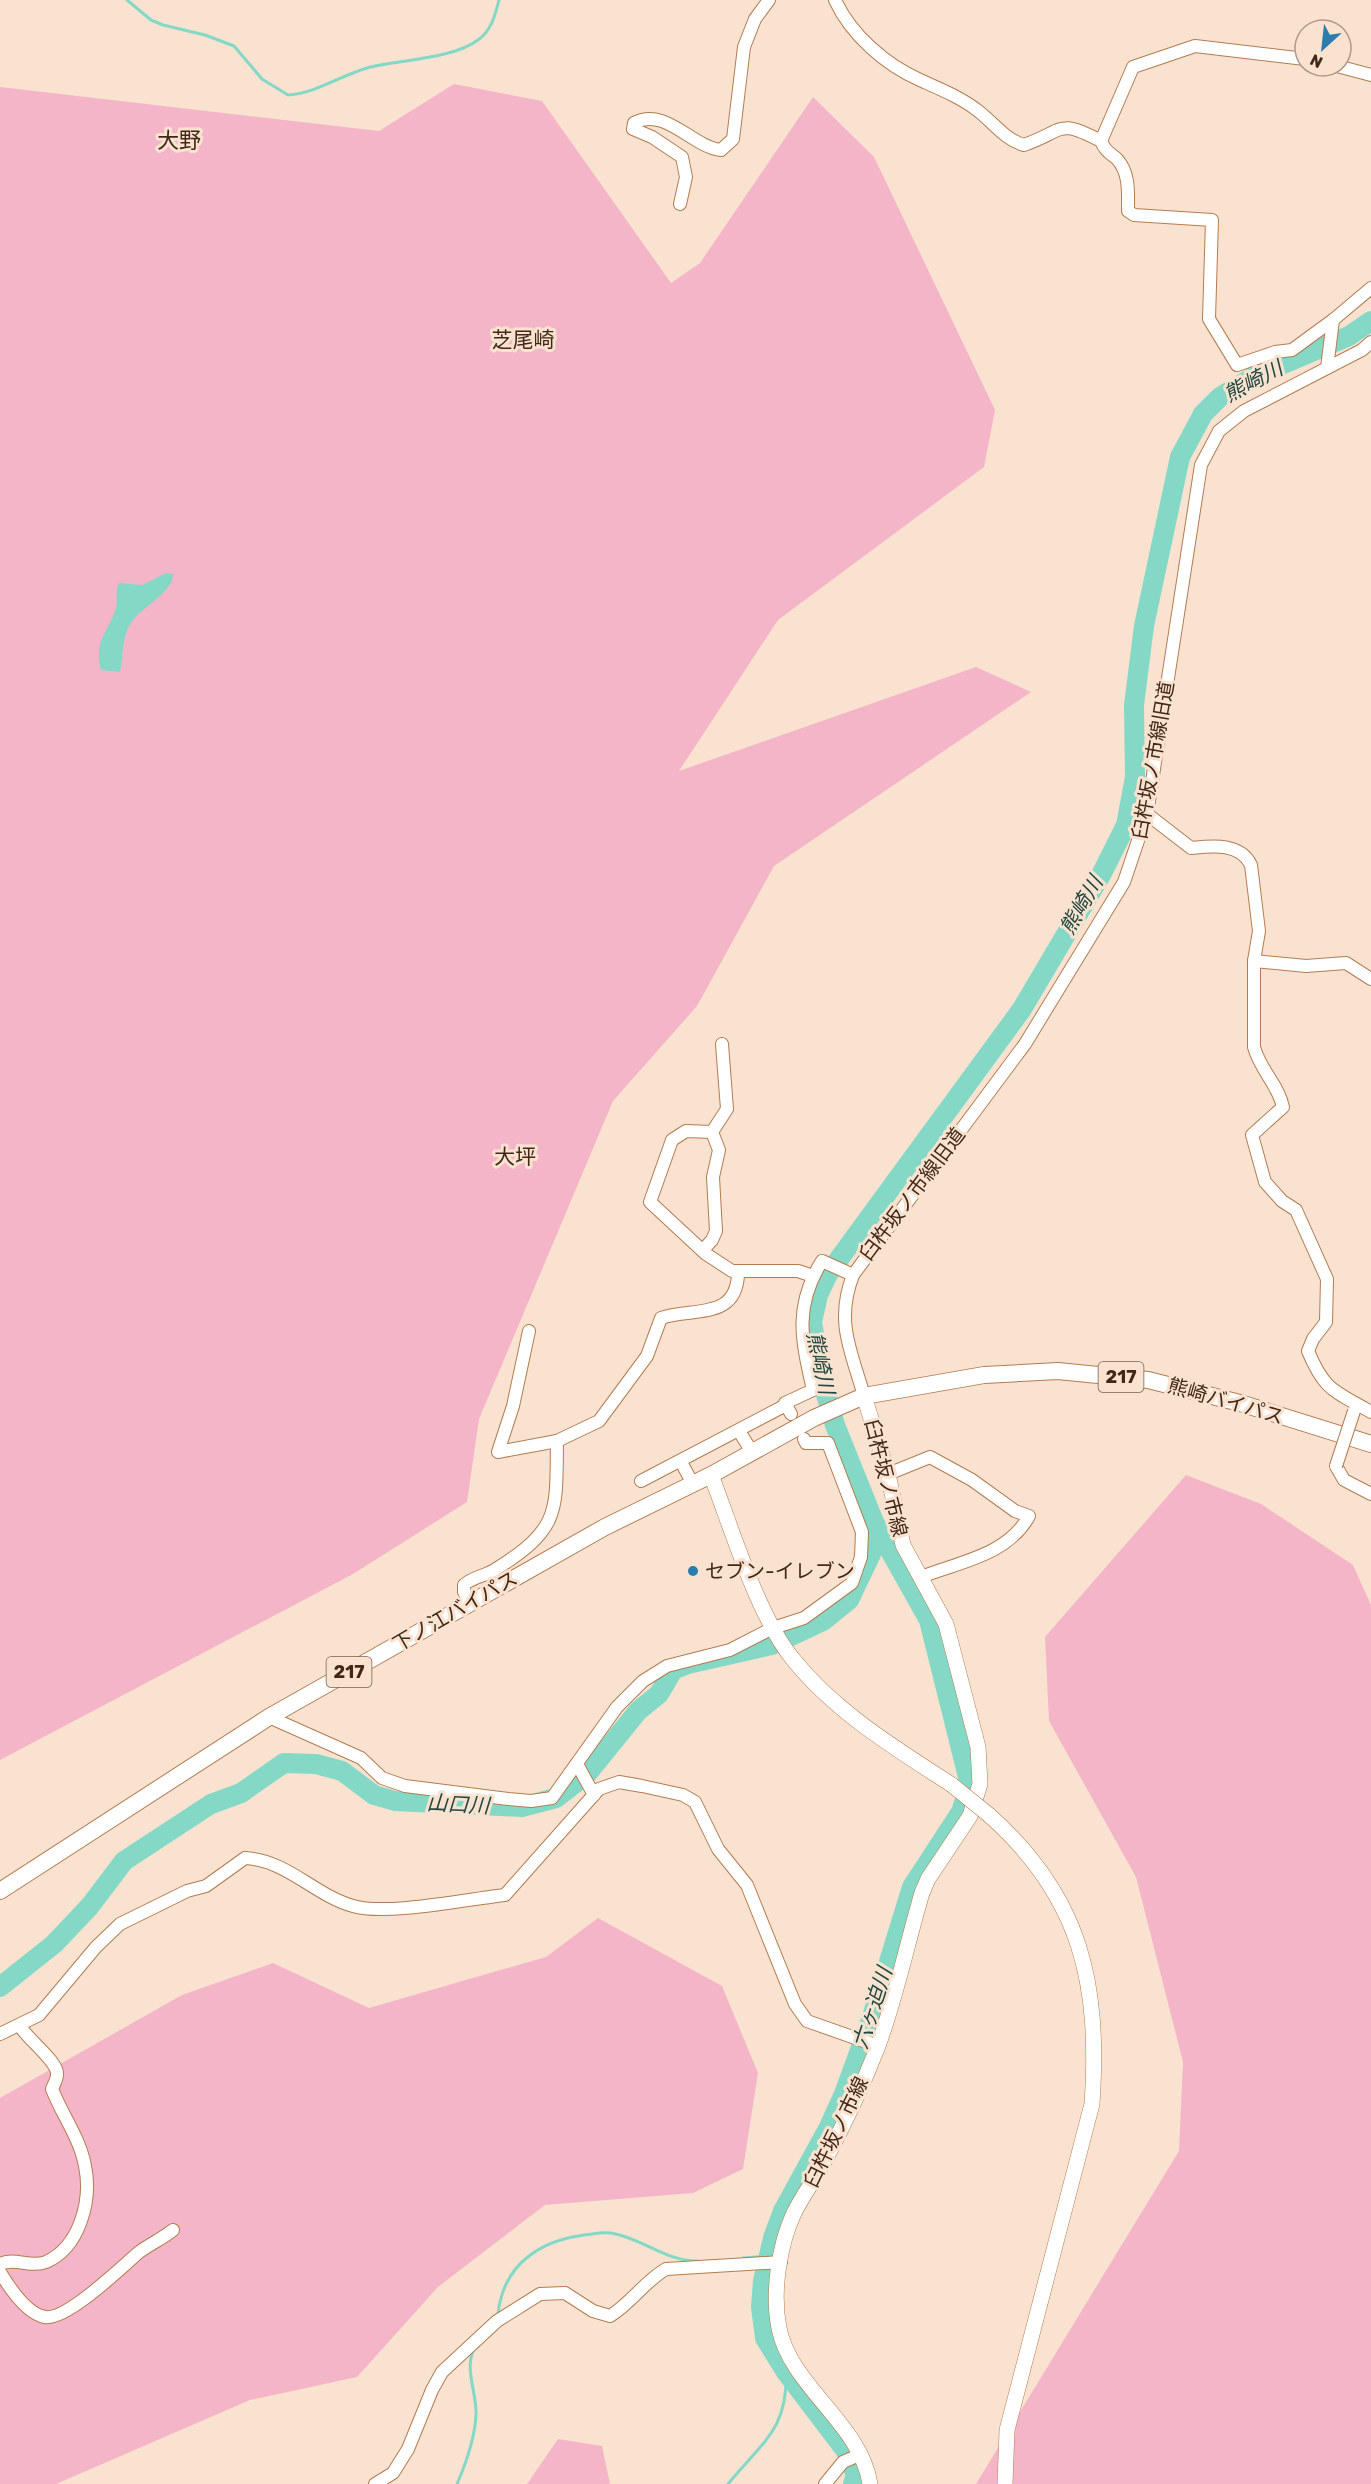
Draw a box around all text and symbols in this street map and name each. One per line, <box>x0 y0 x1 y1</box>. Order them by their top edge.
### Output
north arrow <box>1293 18 1353 78</box>
text: N <box>1307 50 1326 72</box>
district label: 大野 <box>157 127 201 154</box>
district label: 芝尾崎 <box>492 327 555 352</box>
water label: 熊崎川 <box>1219 354 1288 407</box>
street label: 臼杵坂ノ市線旧道 <box>1127 679 1179 841</box>
water label: 熊崎川 <box>1054 870 1109 939</box>
street label: 臼杵坂ノ市線旧道 <box>854 1123 970 1265</box>
district label: 大坪 <box>494 1144 536 1169</box>
water label: 熊崎川 <box>802 1330 840 1398</box>
road number: 217 <box>1098 1362 1144 1392</box>
street label: 熊崎バイパス <box>1165 1373 1287 1429</box>
street label: 臼杵坂ノ市線 <box>860 1417 912 1539</box>
place label: セブン-イレブン <box>705 1559 855 1583</box>
marker: セブン-イレブン <box>686 1564 700 1578</box>
street label: 下ノ江バイパス <box>389 1566 521 1656</box>
road number: 217 <box>326 1657 372 1687</box>
water label: 山口川 <box>426 1790 492 1818</box>
water label: 六ヶ迫川 <box>847 1962 897 2052</box>
street label: 臼杵坂ノ市線 <box>799 2073 873 2191</box>

